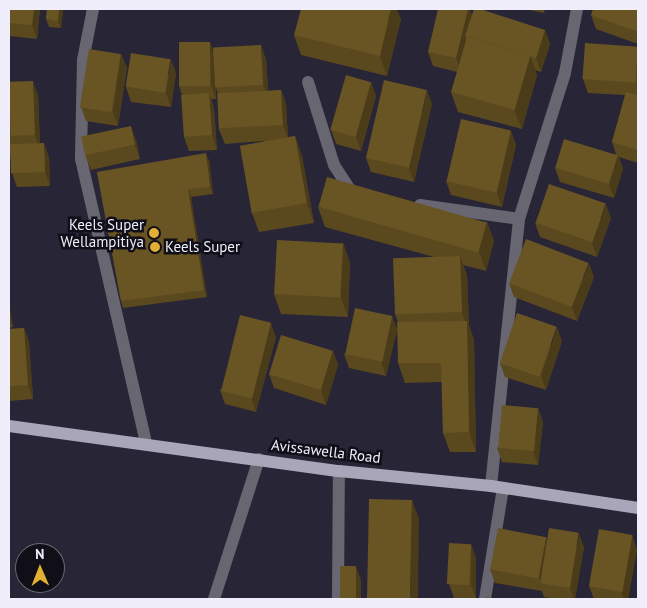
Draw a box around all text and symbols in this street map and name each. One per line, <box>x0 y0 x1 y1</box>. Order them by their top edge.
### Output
place label: Keels Super Wellampitiya <box>61 215 144 250</box>
marker: Keels Super Wellampitiya <box>148 227 160 239</box>
place label: Keels Super <box>165 238 240 256</box>
marker: Keels Super <box>149 241 161 253</box>
street label: Avissawella Road <box>270 435 382 467</box>
north arrow <box>15 543 65 593</box>
text: N <box>35 545 45 563</box>

